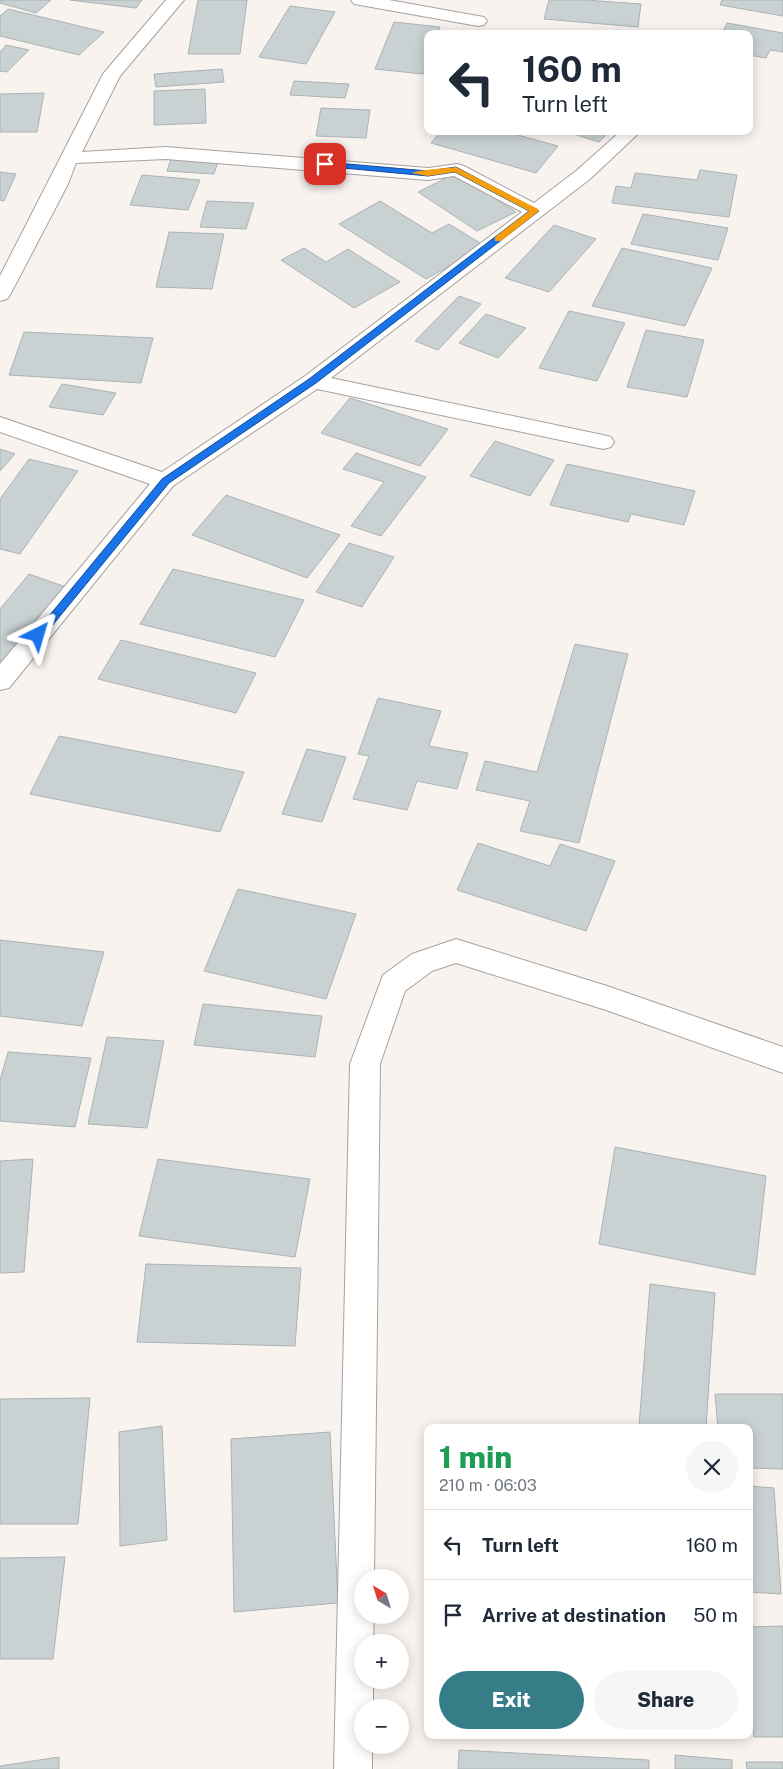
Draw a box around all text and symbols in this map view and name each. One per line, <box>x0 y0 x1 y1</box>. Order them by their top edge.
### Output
text: 160 m <box>522 49 622 90</box>
icon: left <box>439 50 504 115</box>
text: Turn left <box>522 91 608 117</box>
pin <box>304 143 346 185</box>
icon: arrive <box>311 150 339 178</box>
position arrow <box>11 608 63 660</box>
text: 1 min <box>439 1439 512 1475</box>
button: close <box>686 1441 738 1493</box>
text: 210 m · 06:03 <box>439 1476 537 1495</box>
icon: left <box>439 1531 467 1559</box>
text: Turn left <box>482 1534 559 1556</box>
text: 160 m <box>686 1534 738 1556</box>
north arrow <box>354 1569 409 1624</box>
map controls <box>354 1569 409 1754</box>
icon: arrive <box>439 1601 467 1629</box>
text: Arrive at destination <box>482 1604 666 1626</box>
text: 50 m <box>693 1604 738 1626</box>
button: + <box>354 1634 409 1689</box>
button: Exit <box>439 1671 584 1729</box>
button: Share <box>594 1671 738 1729</box>
button: − <box>354 1699 409 1754</box>

